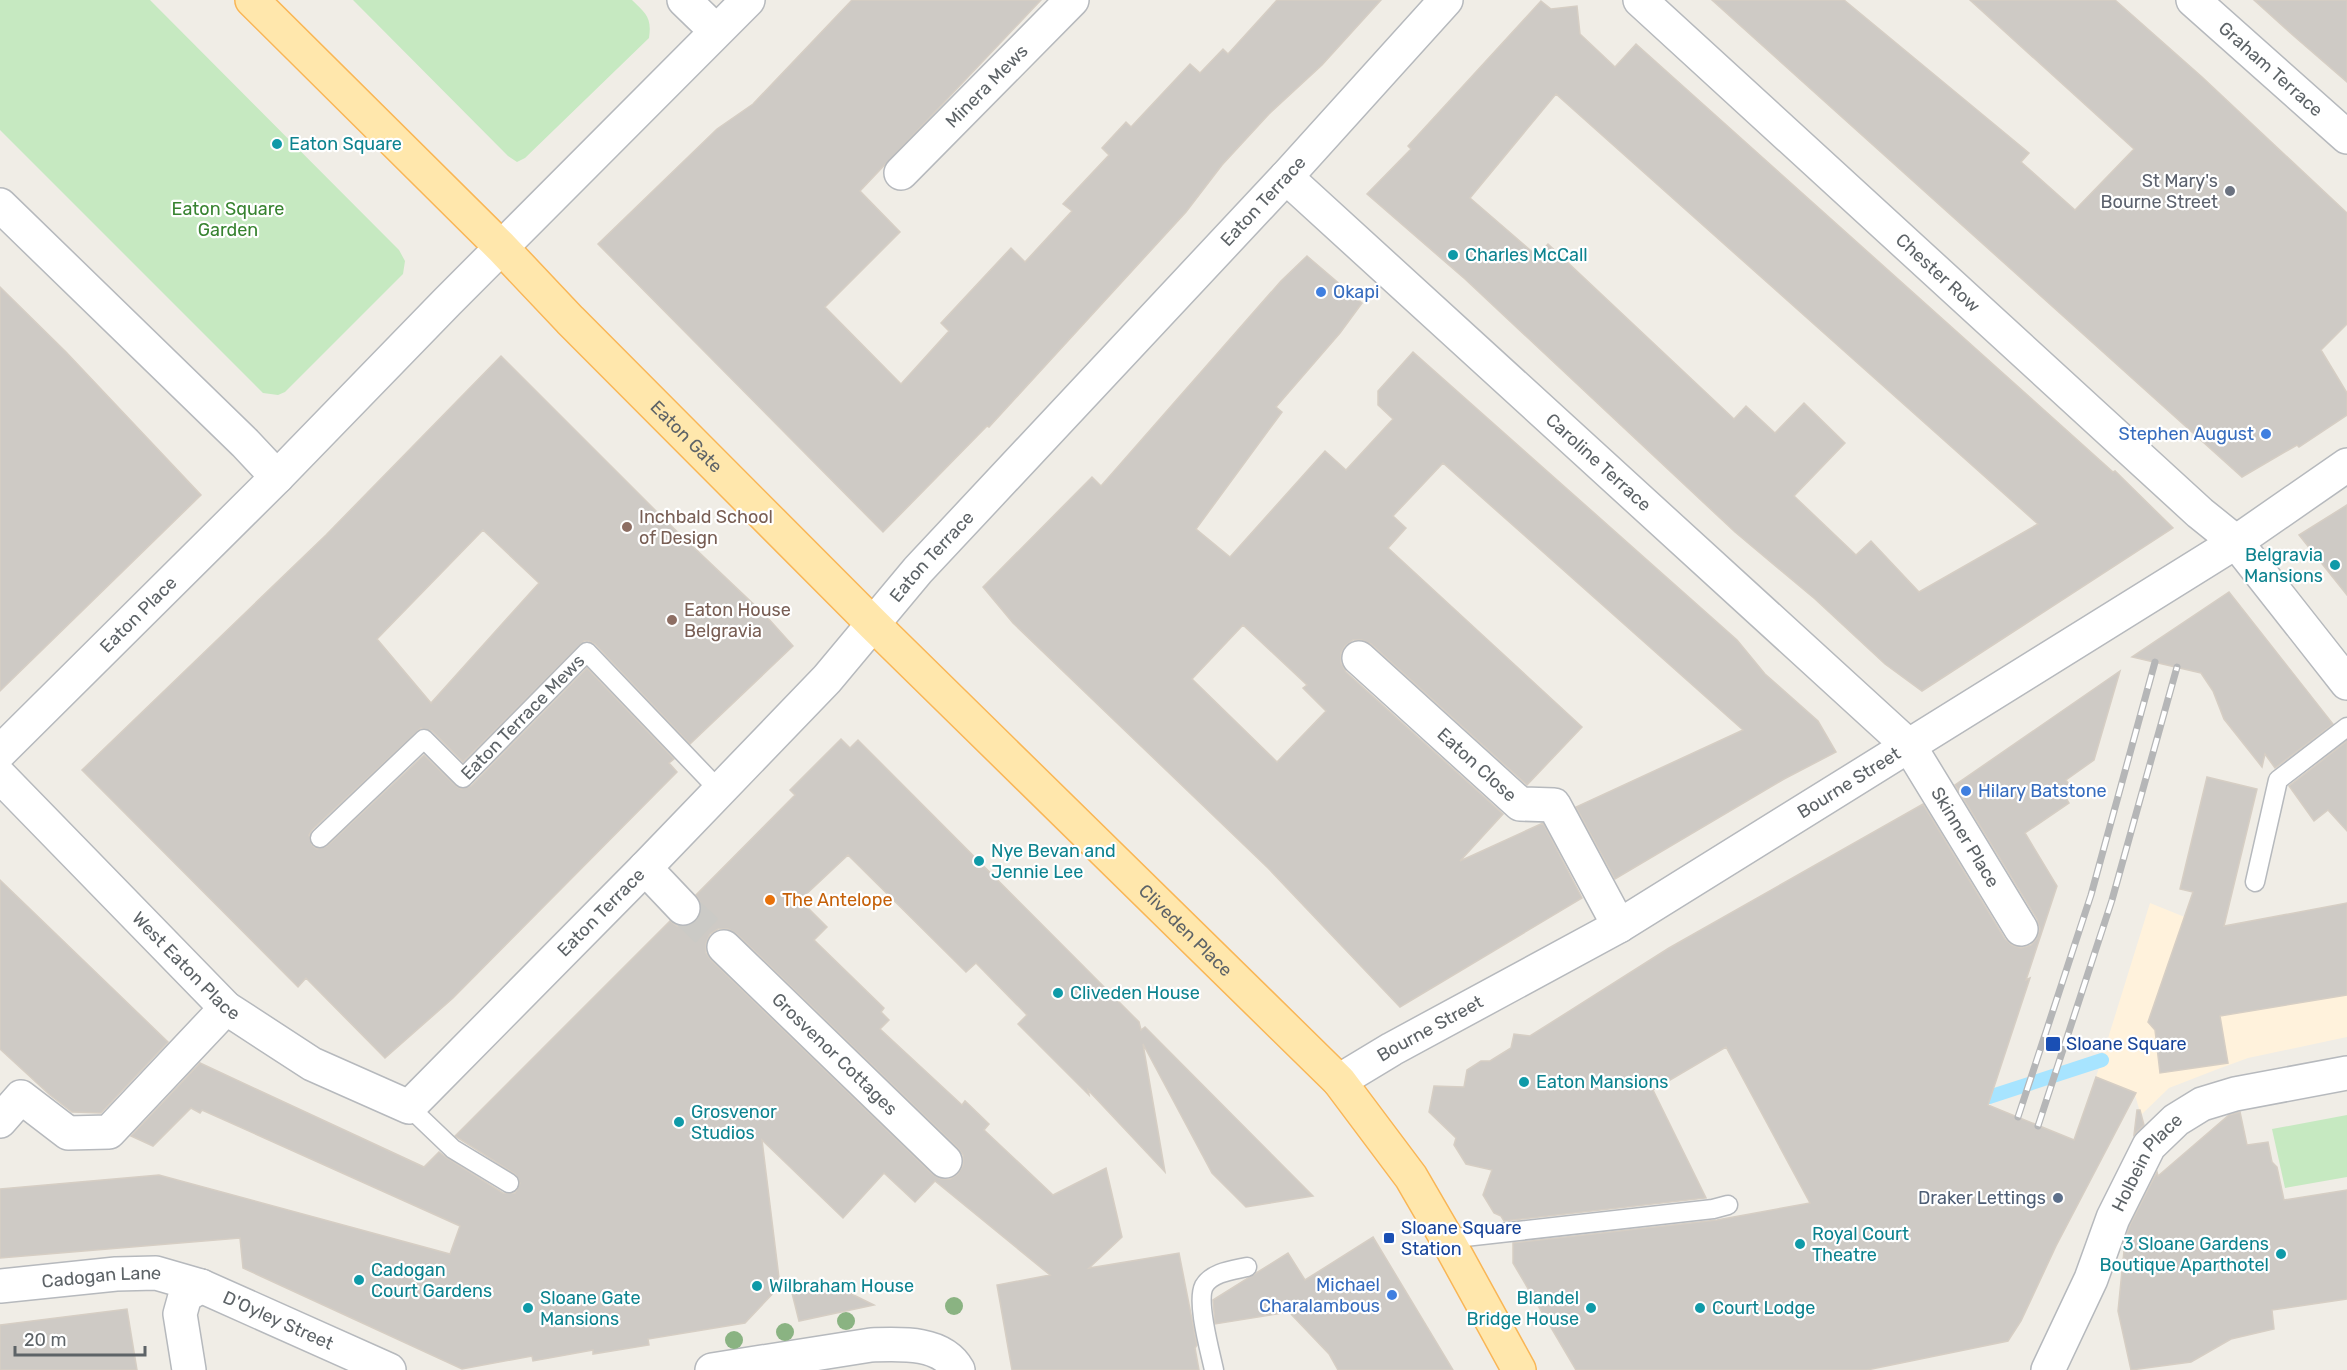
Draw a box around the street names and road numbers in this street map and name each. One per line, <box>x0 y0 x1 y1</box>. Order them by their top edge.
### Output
street label: Graham Terrace <box>2214 17 2327 121</box>
street label: Minera Mews <box>941 40 1033 132</box>
street label: Eaton Terrace <box>1216 152 1311 251</box>
street label: Chester Row <box>1891 229 1985 317</box>
street label: Eaton Gate <box>646 396 727 477</box>
street label: Caroline Terrace <box>1541 409 1656 516</box>
street label: Eaton Terrace <box>885 506 979 607</box>
street label: Eaton Place <box>95 572 181 657</box>
street label: Eaton Terrace Mews <box>456 650 589 785</box>
street label: Eaton Close <box>1433 723 1521 806</box>
street label: Bourne Street <box>1793 742 1905 823</box>
street label: Skinner Place <box>1926 783 2004 892</box>
street label: Eaton Terrace <box>553 864 649 961</box>
street label: Cliveden Place <box>1134 880 1237 981</box>
street label: West Eaton Place <box>127 907 244 1025</box>
street label: Grosvenor Cottages <box>767 988 902 1120</box>
street label: Bourne Street <box>1373 991 1487 1067</box>
street label: Holbein Place <box>2107 1109 2187 1215</box>
street label: Cadogan Lane <box>41 1261 164 1293</box>
street label: D'Oyley Street <box>220 1286 337 1355</box>

